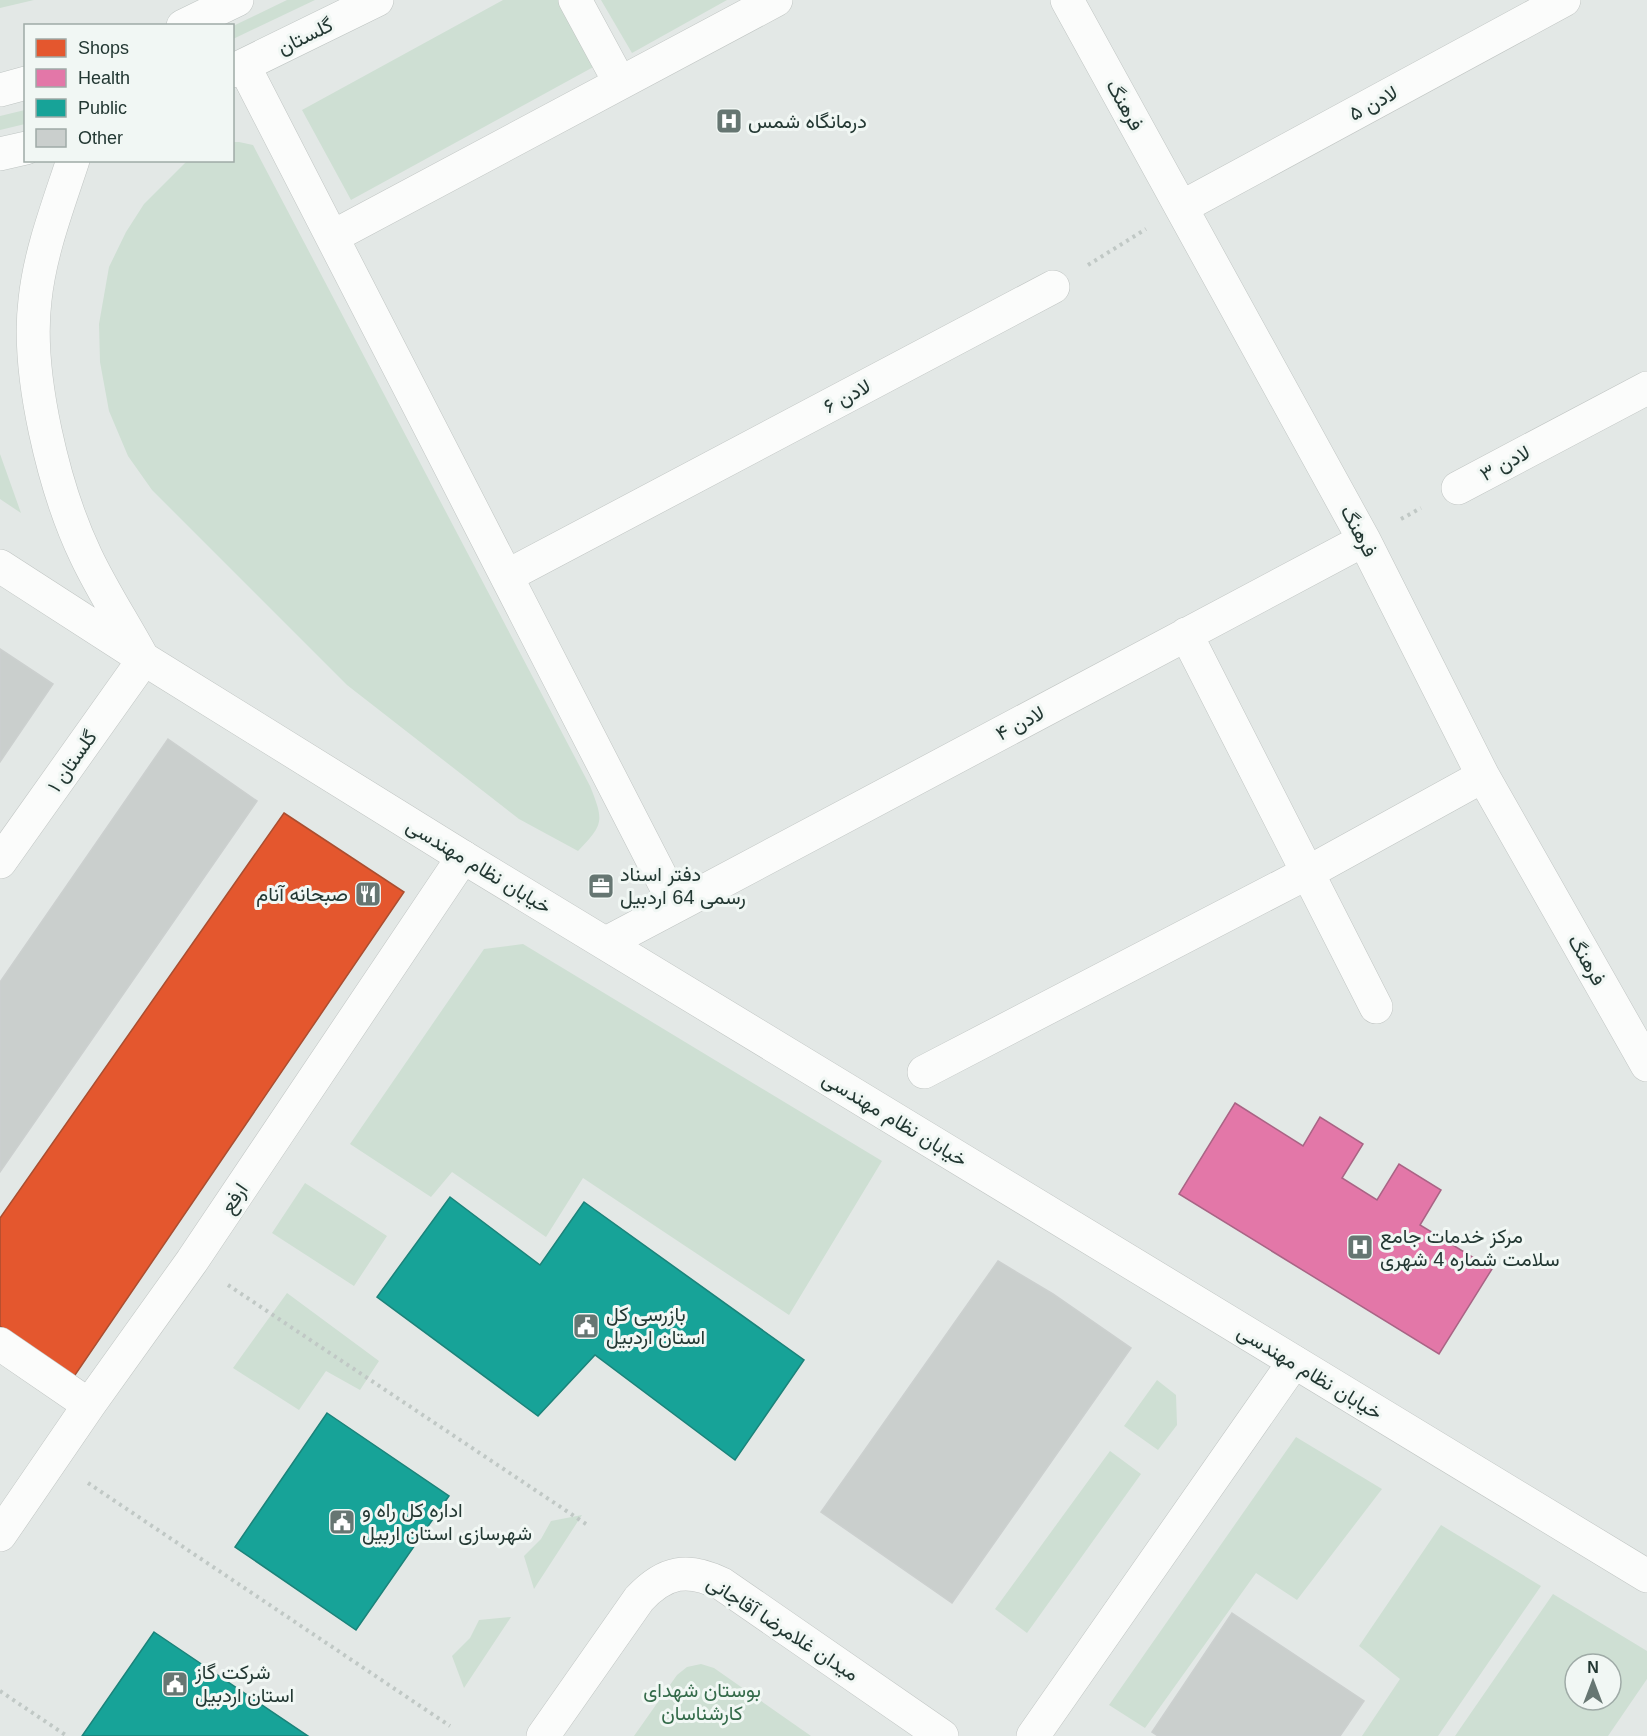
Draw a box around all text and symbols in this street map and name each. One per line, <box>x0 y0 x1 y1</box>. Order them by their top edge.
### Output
street label: گلستان <box>274 13 336 59</box>
legend <box>24 24 234 162</box>
text: Shops <box>78 38 129 58</box>
text: Health <box>78 68 130 88</box>
street label: فرهنگ <box>1100 76 1148 135</box>
street label: لادن ۵ <box>1345 81 1401 125</box>
text: Public <box>78 98 127 118</box>
hospital icon: درمانگاه شمس <box>714 106 744 136</box>
place label: درمانگاه شمس <box>748 110 867 134</box>
text: Other <box>78 128 123 148</box>
street label: لادن ۶ <box>820 375 874 417</box>
street label: لادن ۳ <box>1476 441 1534 485</box>
street label: فرهنگ <box>1335 502 1382 561</box>
street label: لادن ۴ <box>992 701 1048 745</box>
street label: گلستان ۱ <box>43 726 101 796</box>
street label: خیابان نظام مهندسی <box>402 814 555 920</box>
place label: دفتر اسناد رسمی 64 اردبیل <box>620 863 746 910</box>
office icon: دفتر اسناد رسمی 64 اردبیل <box>586 871 616 901</box>
restaurant icon: صبحانه آنام <box>353 879 383 909</box>
place label: صبحانه آنام <box>256 883 348 907</box>
street label: فرهنگ <box>1562 931 1610 990</box>
street label: خیابان نظام مهندسی <box>818 1067 971 1173</box>
street label: ارفع <box>216 1179 254 1219</box>
place label: مرکز خدمات جامع سلامت شماره 4 شهری <box>1380 1225 1560 1272</box>
hospital icon: مرکز خدمات جامع سلامت شماره 4 شهری <box>1345 1232 1375 1262</box>
place label: بازرسی کل استان اردبیل <box>606 1303 705 1350</box>
public building icon: بازرسی کل استان اردبیل <box>571 1311 601 1341</box>
street label: خیابان نظام مهندسی <box>1233 1320 1386 1426</box>
place label: اداره کل راه و شهرسازی استان اربیل <box>362 1499 532 1546</box>
public building icon: اداره کل راه و شهرسازی استان اربیل <box>327 1507 357 1537</box>
street label: میدان غلامرضا آقاجانی <box>702 1571 863 1687</box>
north arrow <box>1563 1652 1623 1712</box>
text: N <box>1587 1659 1599 1676</box>
place label: شرکت گاز استان اردبیل <box>194 1661 294 1708</box>
public building icon: شرکت گاز استان اردبیل <box>160 1669 190 1699</box>
park label: بوستان شهدای کارشناسان <box>643 1679 761 1726</box>

